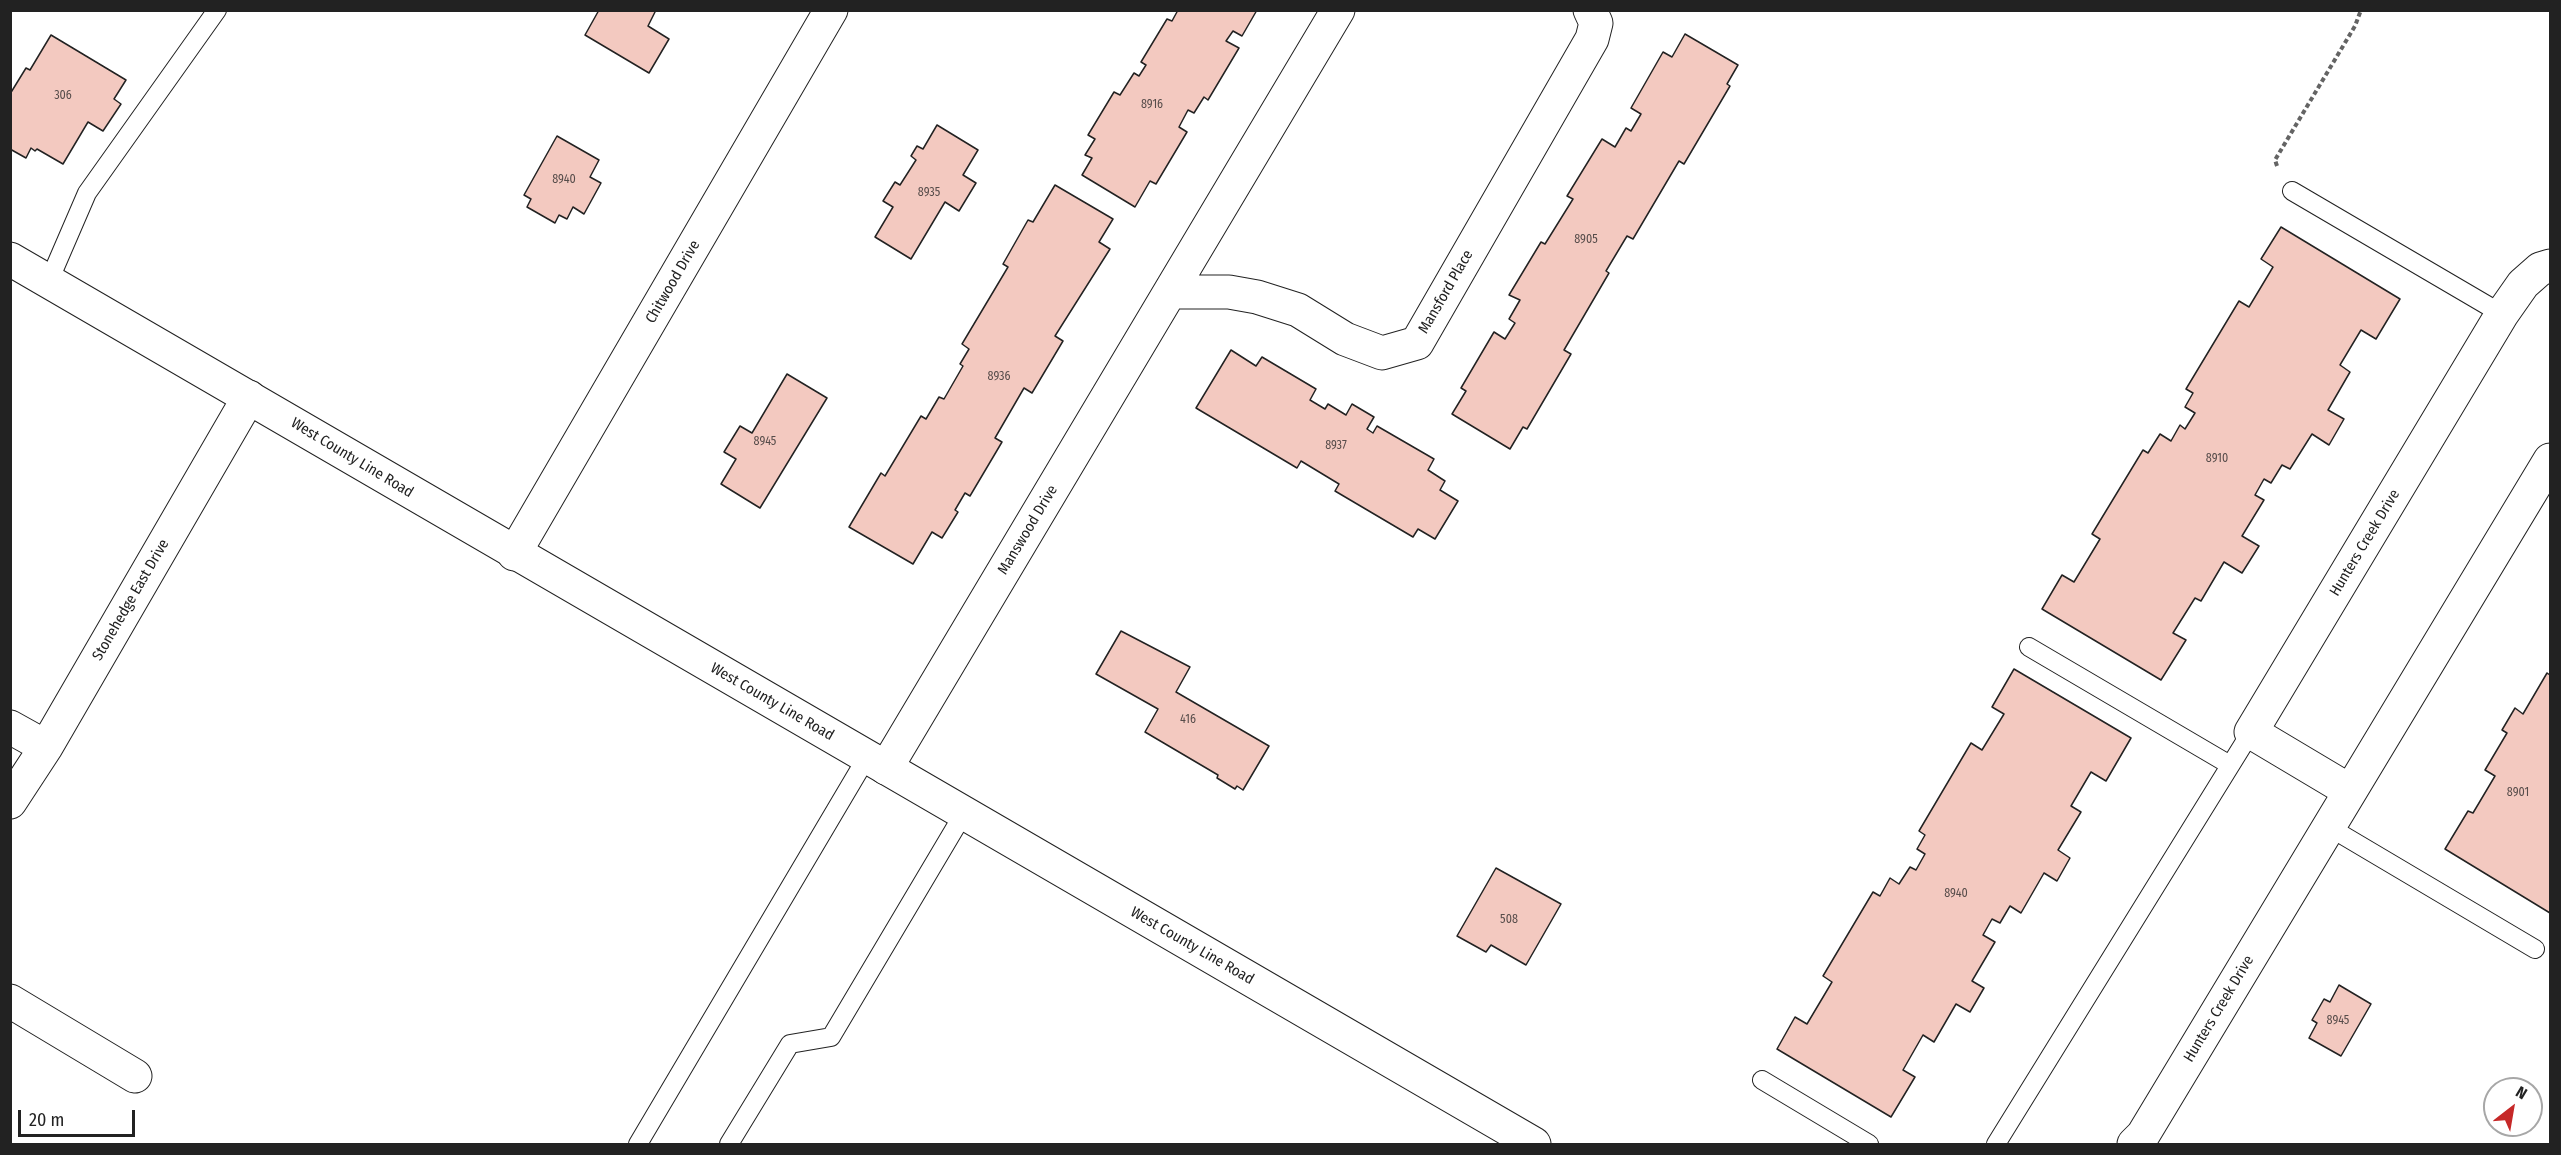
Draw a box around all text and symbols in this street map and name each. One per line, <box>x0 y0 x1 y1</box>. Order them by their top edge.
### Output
house number: 306 <box>54 89 72 103</box>
house number: 8916 <box>1141 98 1163 112</box>
house number: 8940 <box>552 173 576 187</box>
house number: 8935 <box>918 186 940 200</box>
house number: 8905 <box>1574 233 1598 247</box>
street label: Chitwood Drive <box>642 237 704 327</box>
street label: Mansford Place <box>1415 247 1477 337</box>
house number: 8936 <box>988 370 1010 384</box>
street label: West County Line Road <box>287 414 417 502</box>
house number: 8945 <box>754 435 776 449</box>
house number: 8937 <box>1325 439 1347 453</box>
house number: 8910 <box>2206 452 2228 466</box>
street label: Manswood Drive <box>994 482 1062 578</box>
street label: Hunters Creek Drive <box>2326 486 2404 600</box>
street label: Stonehedge East Drive <box>89 536 173 664</box>
street label: West County Line Road <box>707 659 837 745</box>
house number: 416 <box>1180 713 1196 727</box>
house number: 8901 <box>2507 786 2529 800</box>
house number: 8940 <box>1944 887 1968 901</box>
street label: West County Line Road <box>1127 903 1257 989</box>
house number: 508 <box>1500 913 1518 927</box>
street label: Hunters Creek Drive <box>2180 952 2258 1066</box>
house number: 8945 <box>2327 1014 2349 1028</box>
north arrow <box>2483 1077 2543 1137</box>
text: N <box>2512 1082 2531 1103</box>
scale bar <box>21 1098 138 1136</box>
text: 20 m <box>29 1109 64 1131</box>

